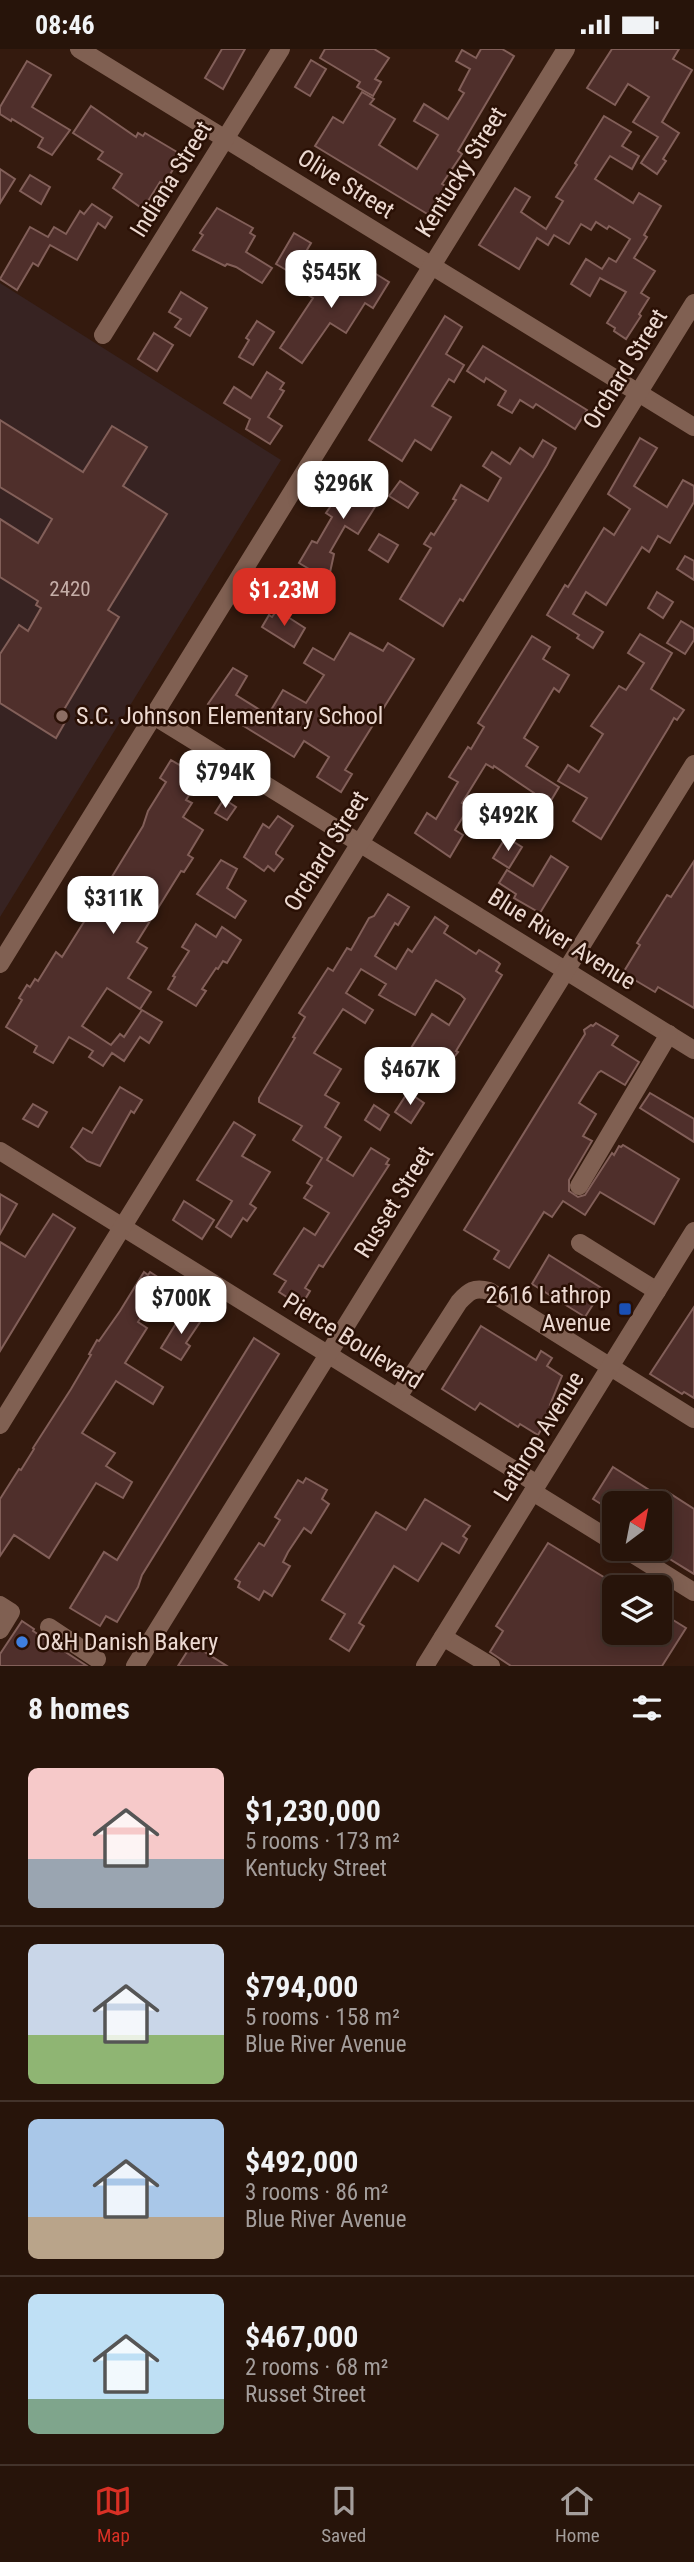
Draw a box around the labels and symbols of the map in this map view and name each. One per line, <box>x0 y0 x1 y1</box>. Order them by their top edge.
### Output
street label: Kentucky Street <box>410 102 512 242</box>
street label: Indiana Street <box>124 116 218 242</box>
street label: Olive Street <box>293 143 399 225</box>
pin: $545K <box>282 251 380 310</box>
street label: Orchard Street <box>577 304 673 434</box>
pin: $296K <box>294 461 392 521</box>
pin: $1.23M <box>227 569 341 628</box>
house number: 2420 <box>49 577 91 601</box>
place label: S.C. Johnson Elementary School <box>76 702 383 730</box>
marker: S.C. Johnson Elementary School <box>54 708 70 724</box>
pin: $794K <box>176 751 274 810</box>
street label: Orchard Street <box>278 786 374 916</box>
pin: $492K <box>459 793 557 853</box>
pin: $311K <box>64 877 162 936</box>
street label: Blue River Avenue <box>483 882 641 996</box>
pin: $467K <box>361 1047 459 1107</box>
street label: Russet Street <box>349 1141 439 1263</box>
pin: $700K <box>132 1277 230 1336</box>
place label: 2616 Lathrop Avenue <box>486 1281 611 1337</box>
street label: Pierce Boulevard <box>278 1287 428 1395</box>
marker: 2616 Lathrop Avenue <box>617 1301 633 1317</box>
street label: Lathrop Avenue <box>488 1366 590 1506</box>
north arrow <box>602 1491 672 1561</box>
place label: O&H Danish Bakery <box>36 1628 218 1656</box>
marker: O&H Danish Bakery <box>14 1634 30 1650</box>

